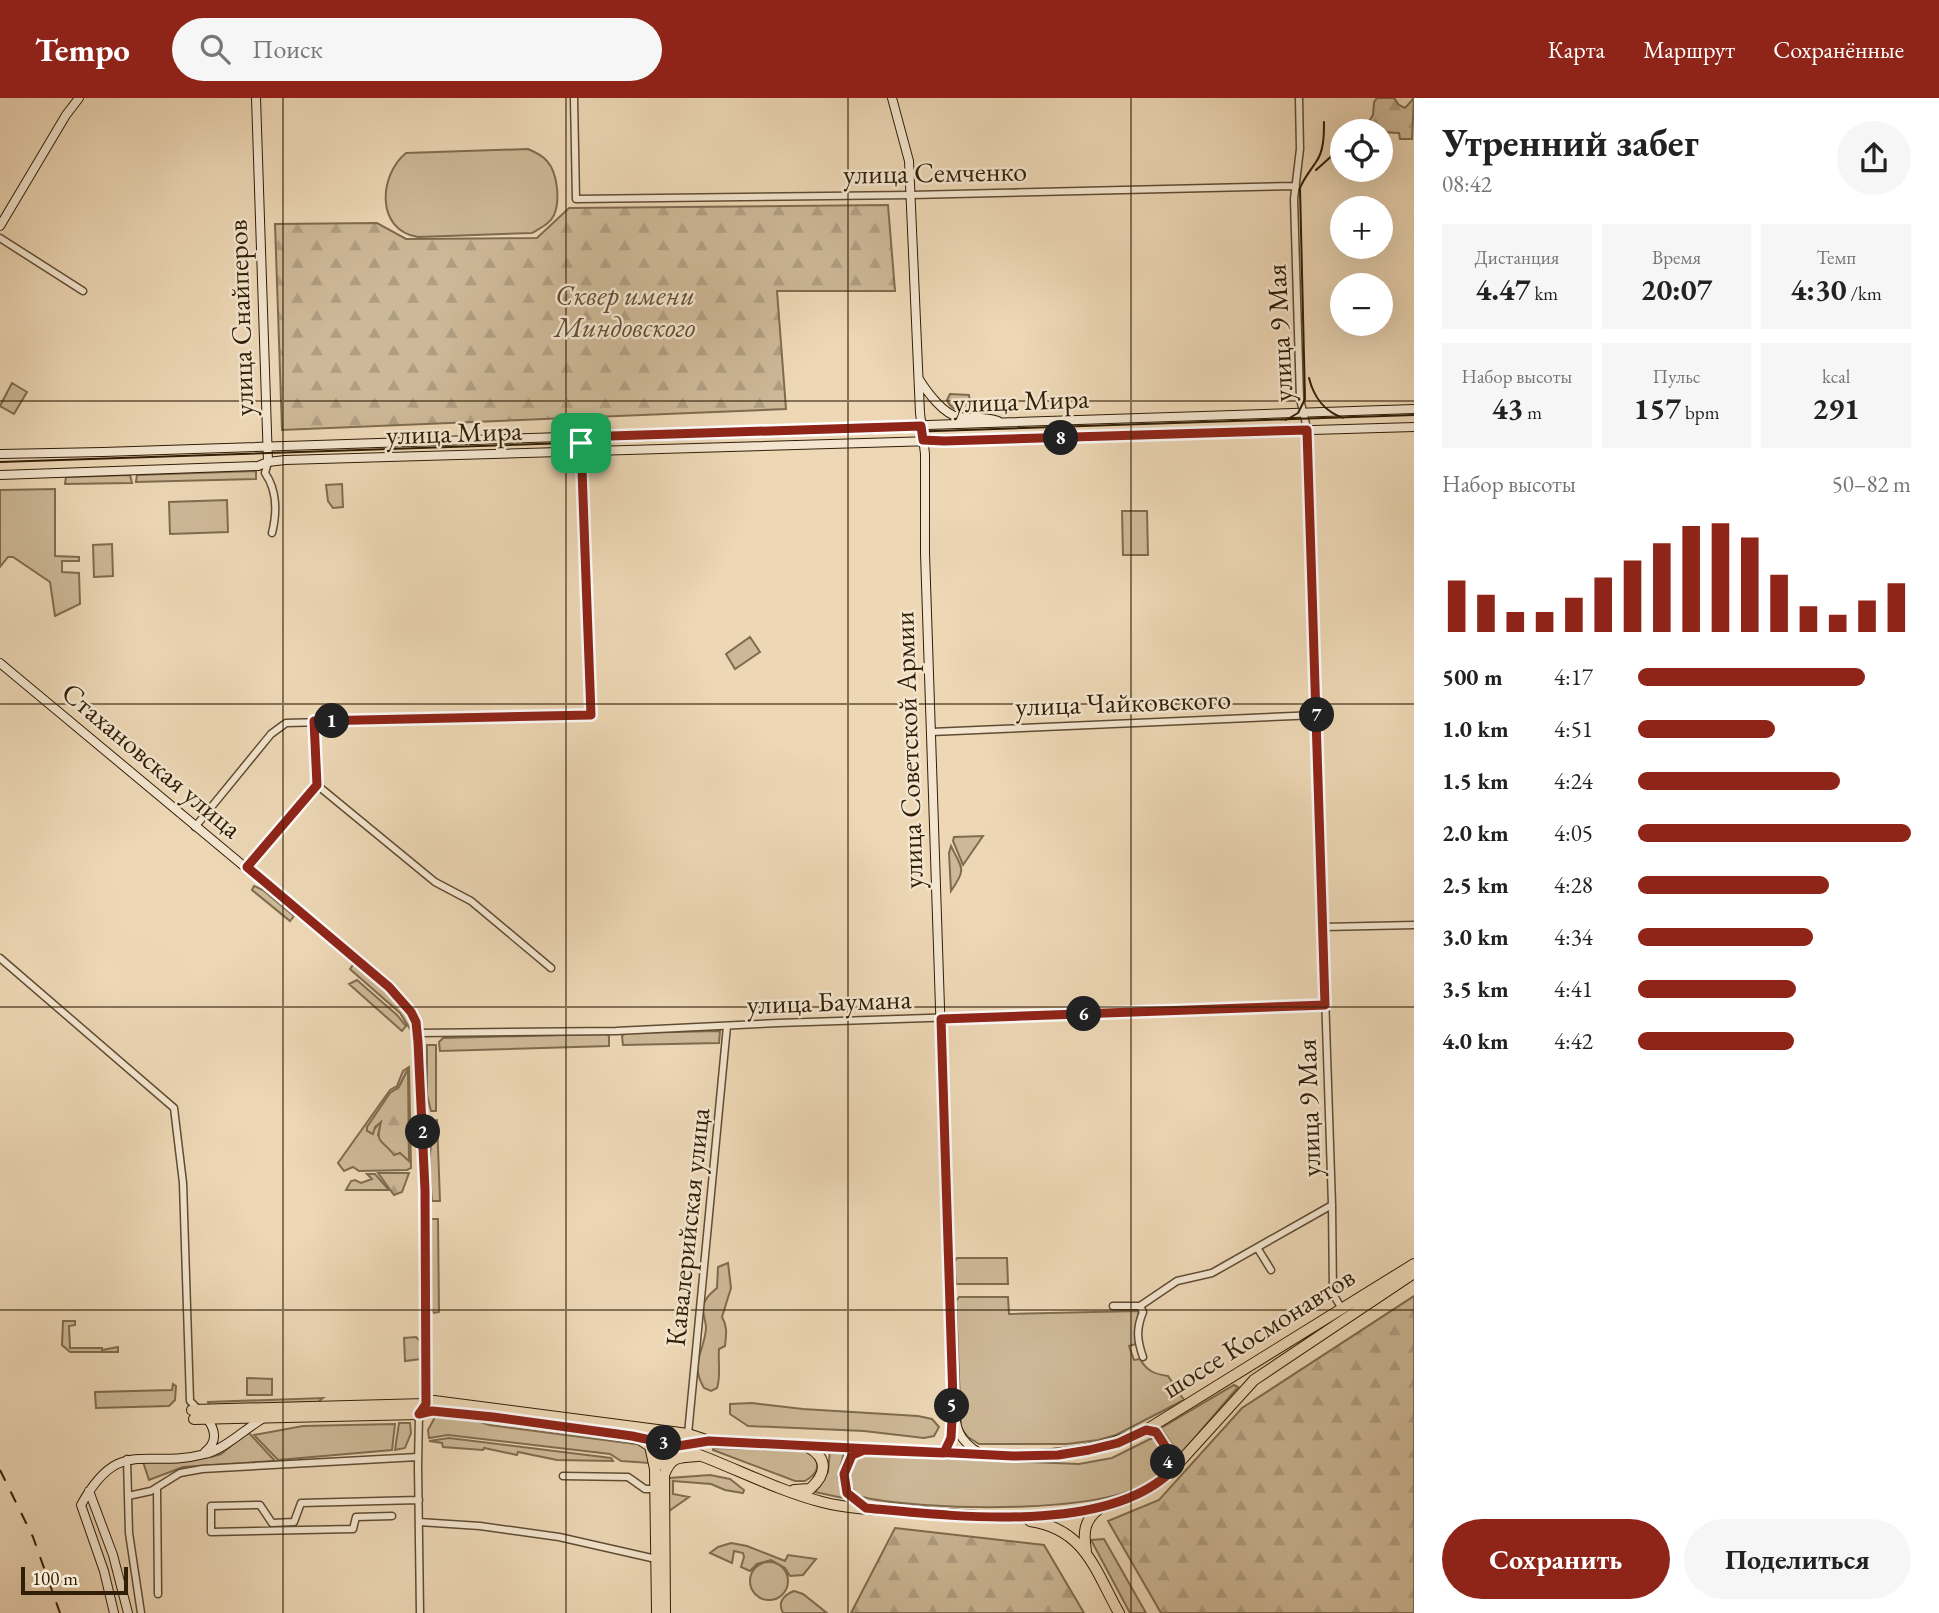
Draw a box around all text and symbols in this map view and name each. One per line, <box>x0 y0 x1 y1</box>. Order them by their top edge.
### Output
search box <box>172 18 662 81</box>
text: Tempo <box>35 28 130 71</box>
icon: search <box>196 30 234 68</box>
text: Поиск <box>252 32 323 66</box>
text: Карта <box>1548 34 1605 65</box>
text: Маршрут <box>1643 34 1735 65</box>
text: Сохранённые <box>1773 34 1904 65</box>
text: Утренний забег <box>1442 118 1699 167</box>
map controls <box>1330 119 1393 336</box>
button: locate <box>1330 119 1393 182</box>
button: share <box>1837 121 1911 195</box>
street label: улица Семченко <box>843 152 1027 192</box>
text: 08:42 <box>1442 169 1492 199</box>
button: + <box>1330 196 1393 259</box>
street label: улица Снайперов <box>219 219 261 417</box>
text: Дистанция <box>1474 245 1559 270</box>
text: Время <box>1652 245 1701 270</box>
text: Темп <box>1816 245 1856 270</box>
street label: улица 9 Мая <box>1257 263 1301 403</box>
text: 4.47 <box>1476 270 1531 309</box>
text: 20:07 <box>1641 270 1712 309</box>
text: 4:30 <box>1791 270 1847 309</box>
button: − <box>1330 273 1393 336</box>
park label: Сквер имени Миндовского <box>553 277 696 345</box>
text: km <box>1531 281 1558 306</box>
text: /km <box>1847 281 1882 306</box>
text: Набор высоты <box>1462 364 1572 389</box>
text: Пульс <box>1652 364 1701 389</box>
text: kcal <box>1822 364 1850 389</box>
street label: улица Мира <box>952 380 1090 420</box>
text: 43 <box>1492 389 1523 428</box>
text: 157 <box>1634 389 1681 428</box>
text: 291 <box>1812 389 1860 428</box>
text: m <box>1523 400 1542 425</box>
text: bpm <box>1681 400 1719 425</box>
street label: улица Мира <box>385 412 523 452</box>
pin <box>551 413 611 473</box>
pin: 8 <box>1044 420 1078 456</box>
icon: arrive <box>562 424 600 462</box>
text: 8 <box>1055 425 1066 450</box>
text: Набор высоты <box>1442 469 1576 499</box>
text: 50–82 m <box>1832 469 1911 499</box>
street label: улица Советской Армии <box>885 610 931 889</box>
text: 500 m <box>1442 662 1503 692</box>
text: 4:17 <box>1554 662 1593 692</box>
street label: Стахановская улица <box>55 674 250 846</box>
street label: улица Чайковского <box>1014 680 1232 724</box>
pin: 7 <box>1300 698 1334 732</box>
text: 7 <box>1311 702 1322 727</box>
pin: 1 <box>314 704 350 738</box>
text: 1 <box>326 708 337 733</box>
text: 1.0 km <box>1442 714 1509 744</box>
text: 4:51 <box>1554 714 1593 744</box>
text: 1.5 km <box>1442 766 1509 796</box>
text: 4:24 <box>1554 766 1593 796</box>
text: 2.0 km <box>1442 818 1509 848</box>
text: 4:05 <box>1554 818 1593 848</box>
text: 2.5 km <box>1442 870 1509 900</box>
text: 4:28 <box>1554 870 1593 900</box>
text: 3.0 km <box>1442 922 1509 952</box>
text: 4:34 <box>1554 922 1593 952</box>
text: 3.5 km <box>1442 974 1509 1004</box>
text: 4:41 <box>1554 974 1593 1004</box>
street label: улица Баумана <box>746 980 913 1022</box>
pin: 6 <box>1066 996 1102 1032</box>
text: 6 <box>1078 1001 1089 1026</box>
text: 4.0 km <box>1442 1026 1509 1056</box>
text: 4:42 <box>1554 1026 1593 1056</box>
street label: улица 9 Мая <box>1288 1038 1328 1178</box>
street label: Кавалерийская улица <box>657 1105 718 1348</box>
pin: 2 <box>406 1114 440 1150</box>
text: 2 <box>417 1119 428 1144</box>
street label: шоссе Космонавтов <box>1155 1258 1361 1406</box>
pin: 5 <box>934 1388 970 1424</box>
text: 5 <box>946 1393 957 1418</box>
pin: 3 <box>646 1426 682 1460</box>
text: 3 <box>658 1430 669 1455</box>
pin: 4 <box>1150 1444 1186 1480</box>
text: 4 <box>1162 1449 1173 1474</box>
button: Сохранить <box>1442 1519 1670 1599</box>
button: Поделиться <box>1684 1519 1911 1599</box>
scale bar <box>21 1564 128 1596</box>
text: 100 m <box>32 1566 78 1591</box>

